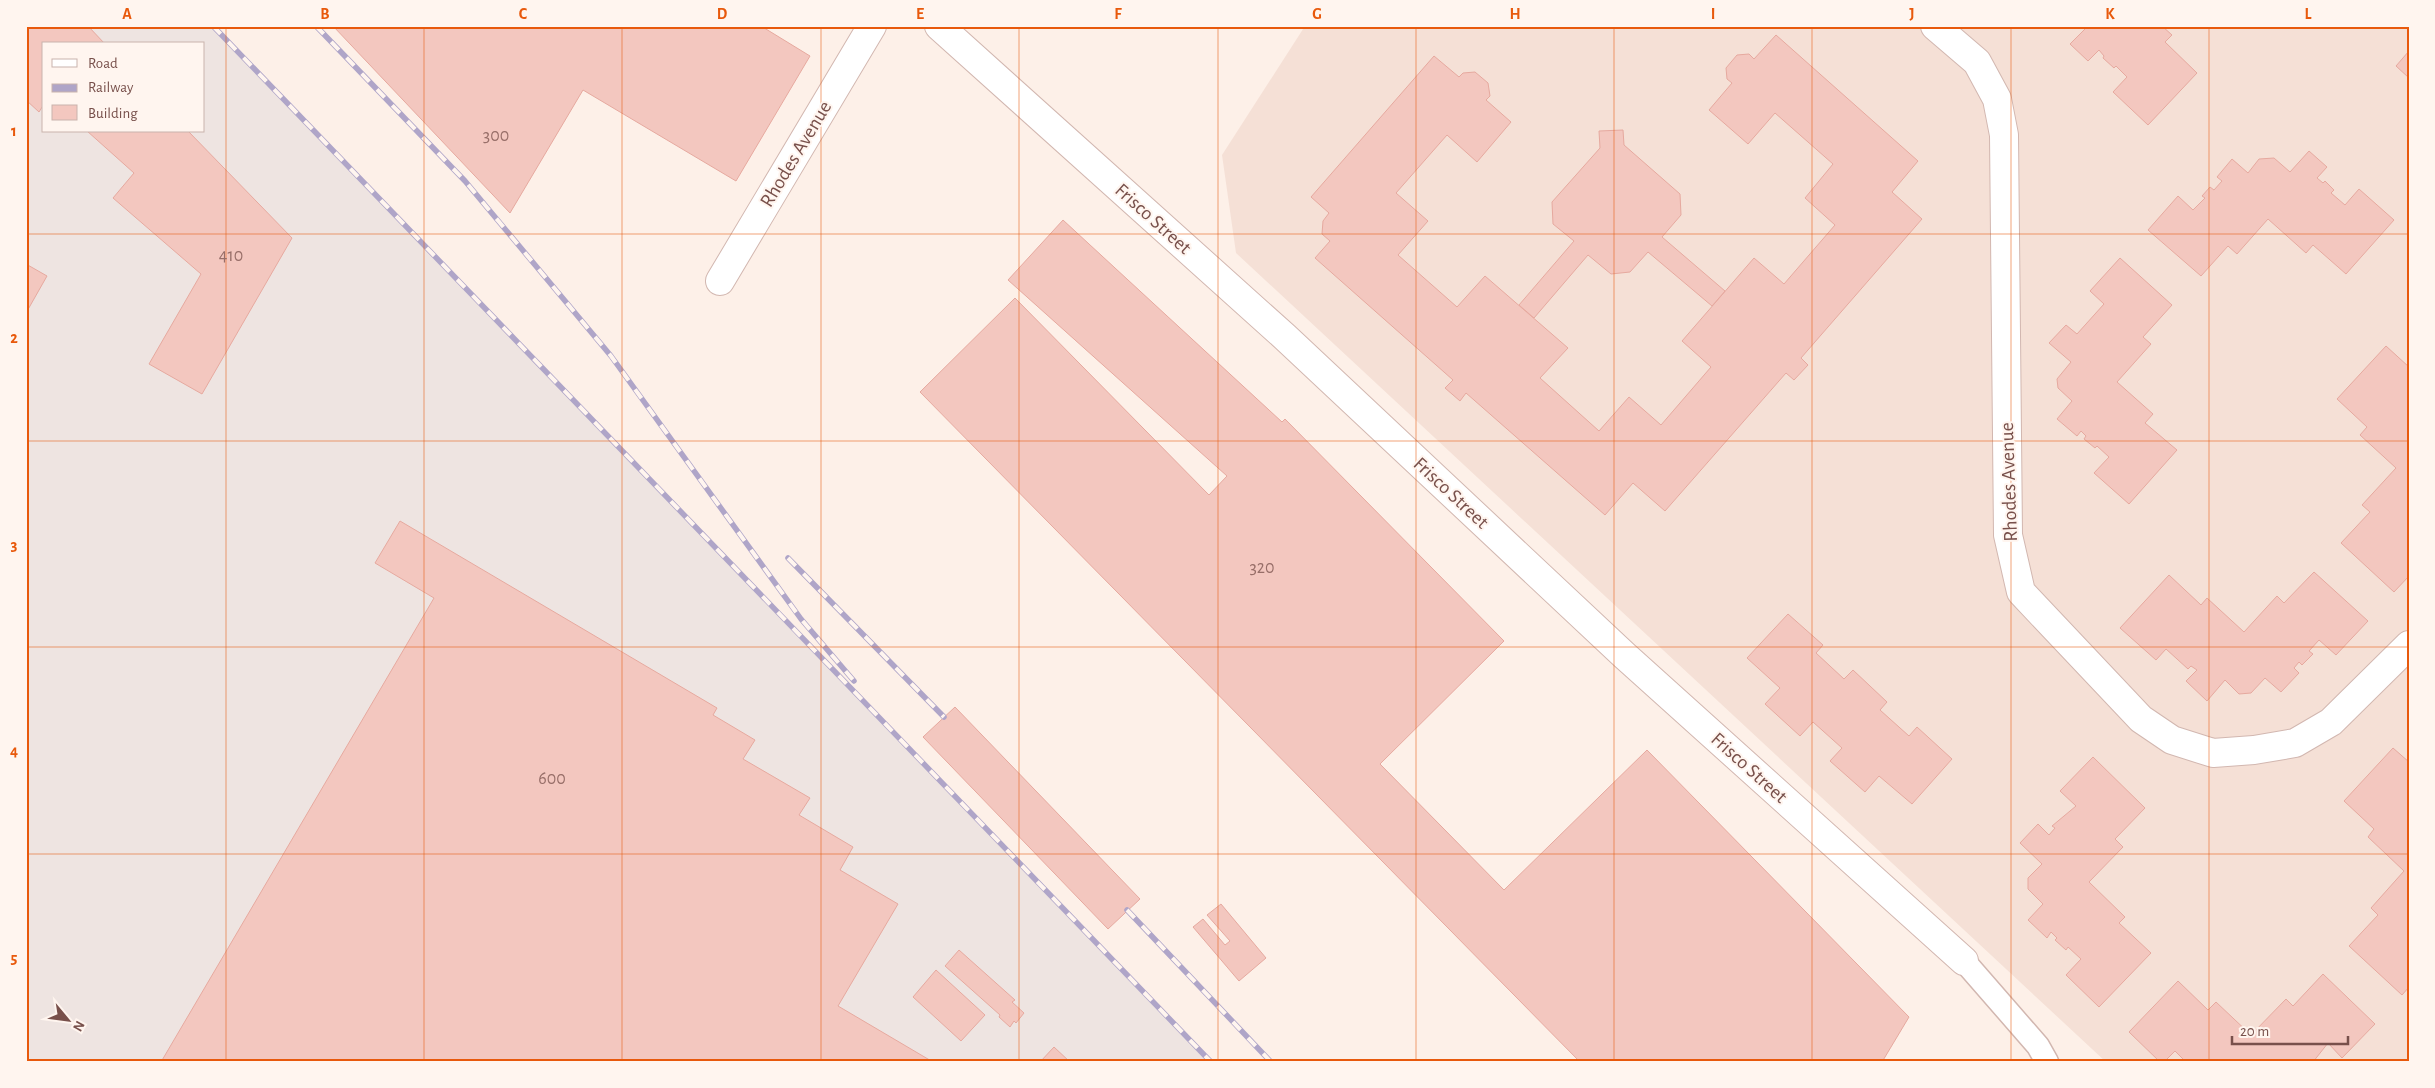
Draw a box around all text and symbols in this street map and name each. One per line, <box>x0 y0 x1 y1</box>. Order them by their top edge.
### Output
text: A <box>122 6 132 22</box>
text: B <box>320 6 330 22</box>
text: C <box>519 6 528 22</box>
text: D <box>717 6 728 22</box>
text: E <box>916 6 924 22</box>
text: F <box>1114 6 1122 22</box>
text: G <box>1312 6 1322 22</box>
text: H <box>1509 6 1521 22</box>
text: I <box>1711 6 1715 22</box>
text: J <box>1909 6 1915 22</box>
text: K <box>2105 6 2115 22</box>
text: L <box>2305 6 2312 22</box>
legend <box>42 42 205 132</box>
text: Road <box>88 56 118 71</box>
text: Railway <box>88 80 134 95</box>
street label: Rhodes Avenue <box>757 98 835 210</box>
text: Building <box>88 106 138 121</box>
text: 1 <box>11 123 17 139</box>
house number: 300 <box>483 127 509 145</box>
street label: Frisco Street <box>1111 180 1195 258</box>
house number: 410 <box>219 247 243 265</box>
text: 2 <box>10 330 18 346</box>
street label: Rhodes Avenue <box>1997 422 2021 542</box>
street label: Frisco Street <box>1410 453 1493 533</box>
text: 3 <box>11 537 18 553</box>
house number: 320 <box>1249 559 1275 577</box>
street label: Frisco Street <box>1707 729 1791 807</box>
text: 4 <box>10 743 18 759</box>
house number: 600 <box>538 770 566 788</box>
text: 5 <box>11 950 18 966</box>
north arrow <box>42 996 92 1046</box>
scale bar <box>2232 1013 2349 1045</box>
text: N <box>70 1018 87 1033</box>
text: 20 m <box>2240 1024 2269 1039</box>

